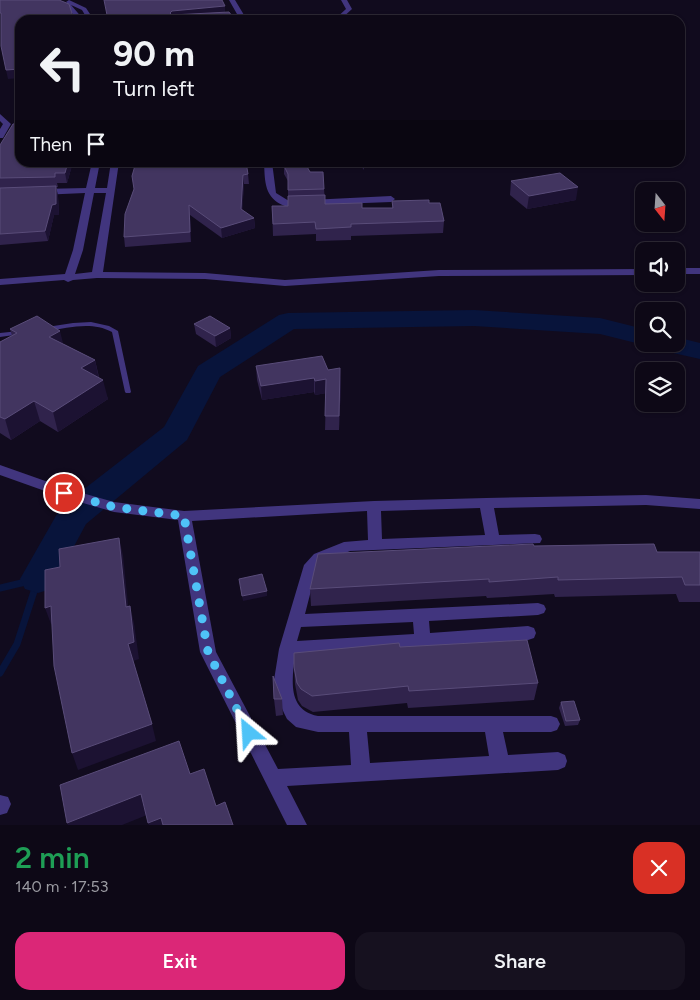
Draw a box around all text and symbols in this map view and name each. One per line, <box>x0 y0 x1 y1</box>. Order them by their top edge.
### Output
text: 90 m <box>113 33 195 75</box>
icon: left <box>30 35 95 100</box>
text: Turn left <box>113 75 195 102</box>
icon: arrive <box>82 130 110 158</box>
text: Then <box>30 133 72 156</box>
north arrow <box>635 182 685 232</box>
map controls <box>635 182 685 412</box>
button: sound <box>635 242 685 292</box>
button: search <box>635 302 685 352</box>
button: layers <box>635 362 685 412</box>
pin <box>43 472 85 514</box>
icon: arrive <box>50 479 78 507</box>
position arrow <box>222 706 274 758</box>
text: 2 min <box>15 839 90 876</box>
button: close <box>633 842 685 894</box>
text: 140 m · 17:53 <box>15 877 109 896</box>
button: Exit <box>15 932 345 990</box>
button: Share <box>355 932 685 990</box>

